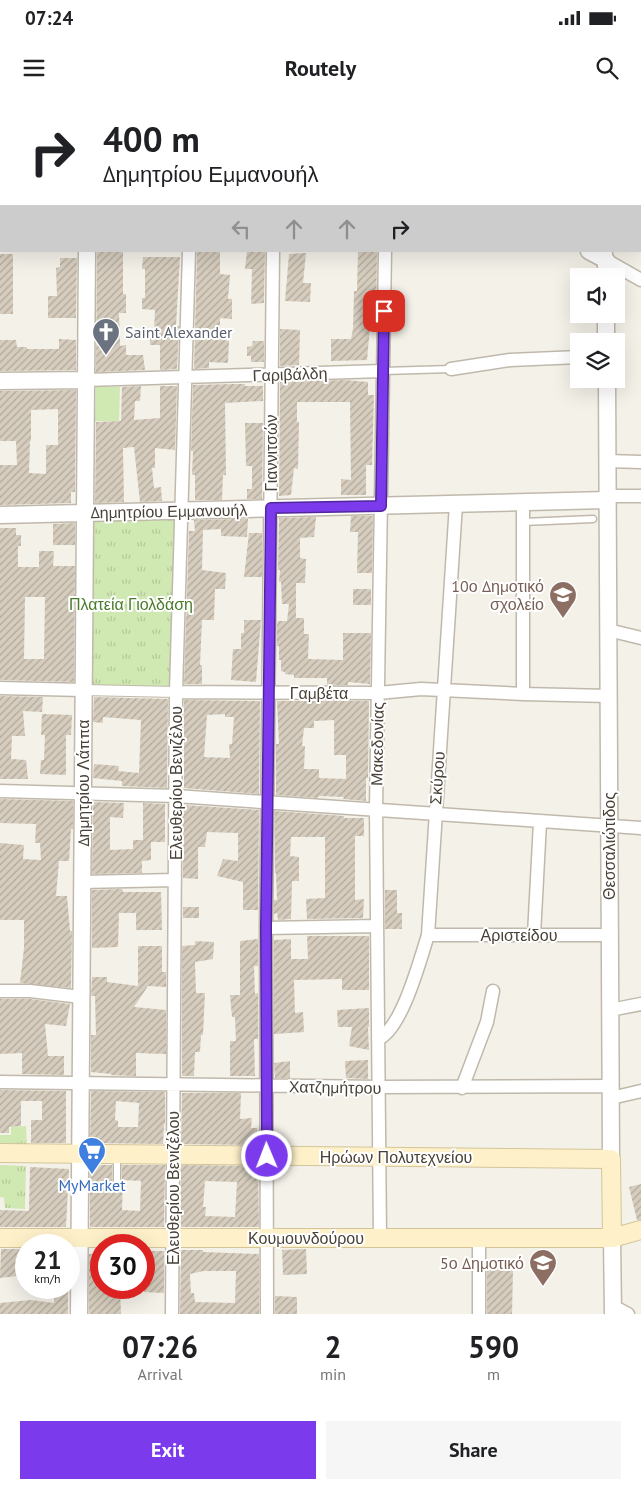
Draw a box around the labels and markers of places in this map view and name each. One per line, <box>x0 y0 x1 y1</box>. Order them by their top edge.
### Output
pin <box>363 290 405 332</box>
church icon: Saint Alexander <box>91 317 121 356</box>
place label: Saint Alexander <box>125 322 233 342</box>
place label: 10ο Δημοτικό σχολείο <box>451 576 544 614</box>
school or university icon: 10ο Δημοτικό σχολείο <box>548 580 578 619</box>
supermarket icon: MyMarket <box>77 1136 107 1175</box>
place label: MyMarket <box>58 1175 126 1195</box>
school or university icon: 5ο Δημοτικό <box>528 1248 558 1287</box>
place label: 5ο Δημοτικό <box>440 1253 524 1273</box>

